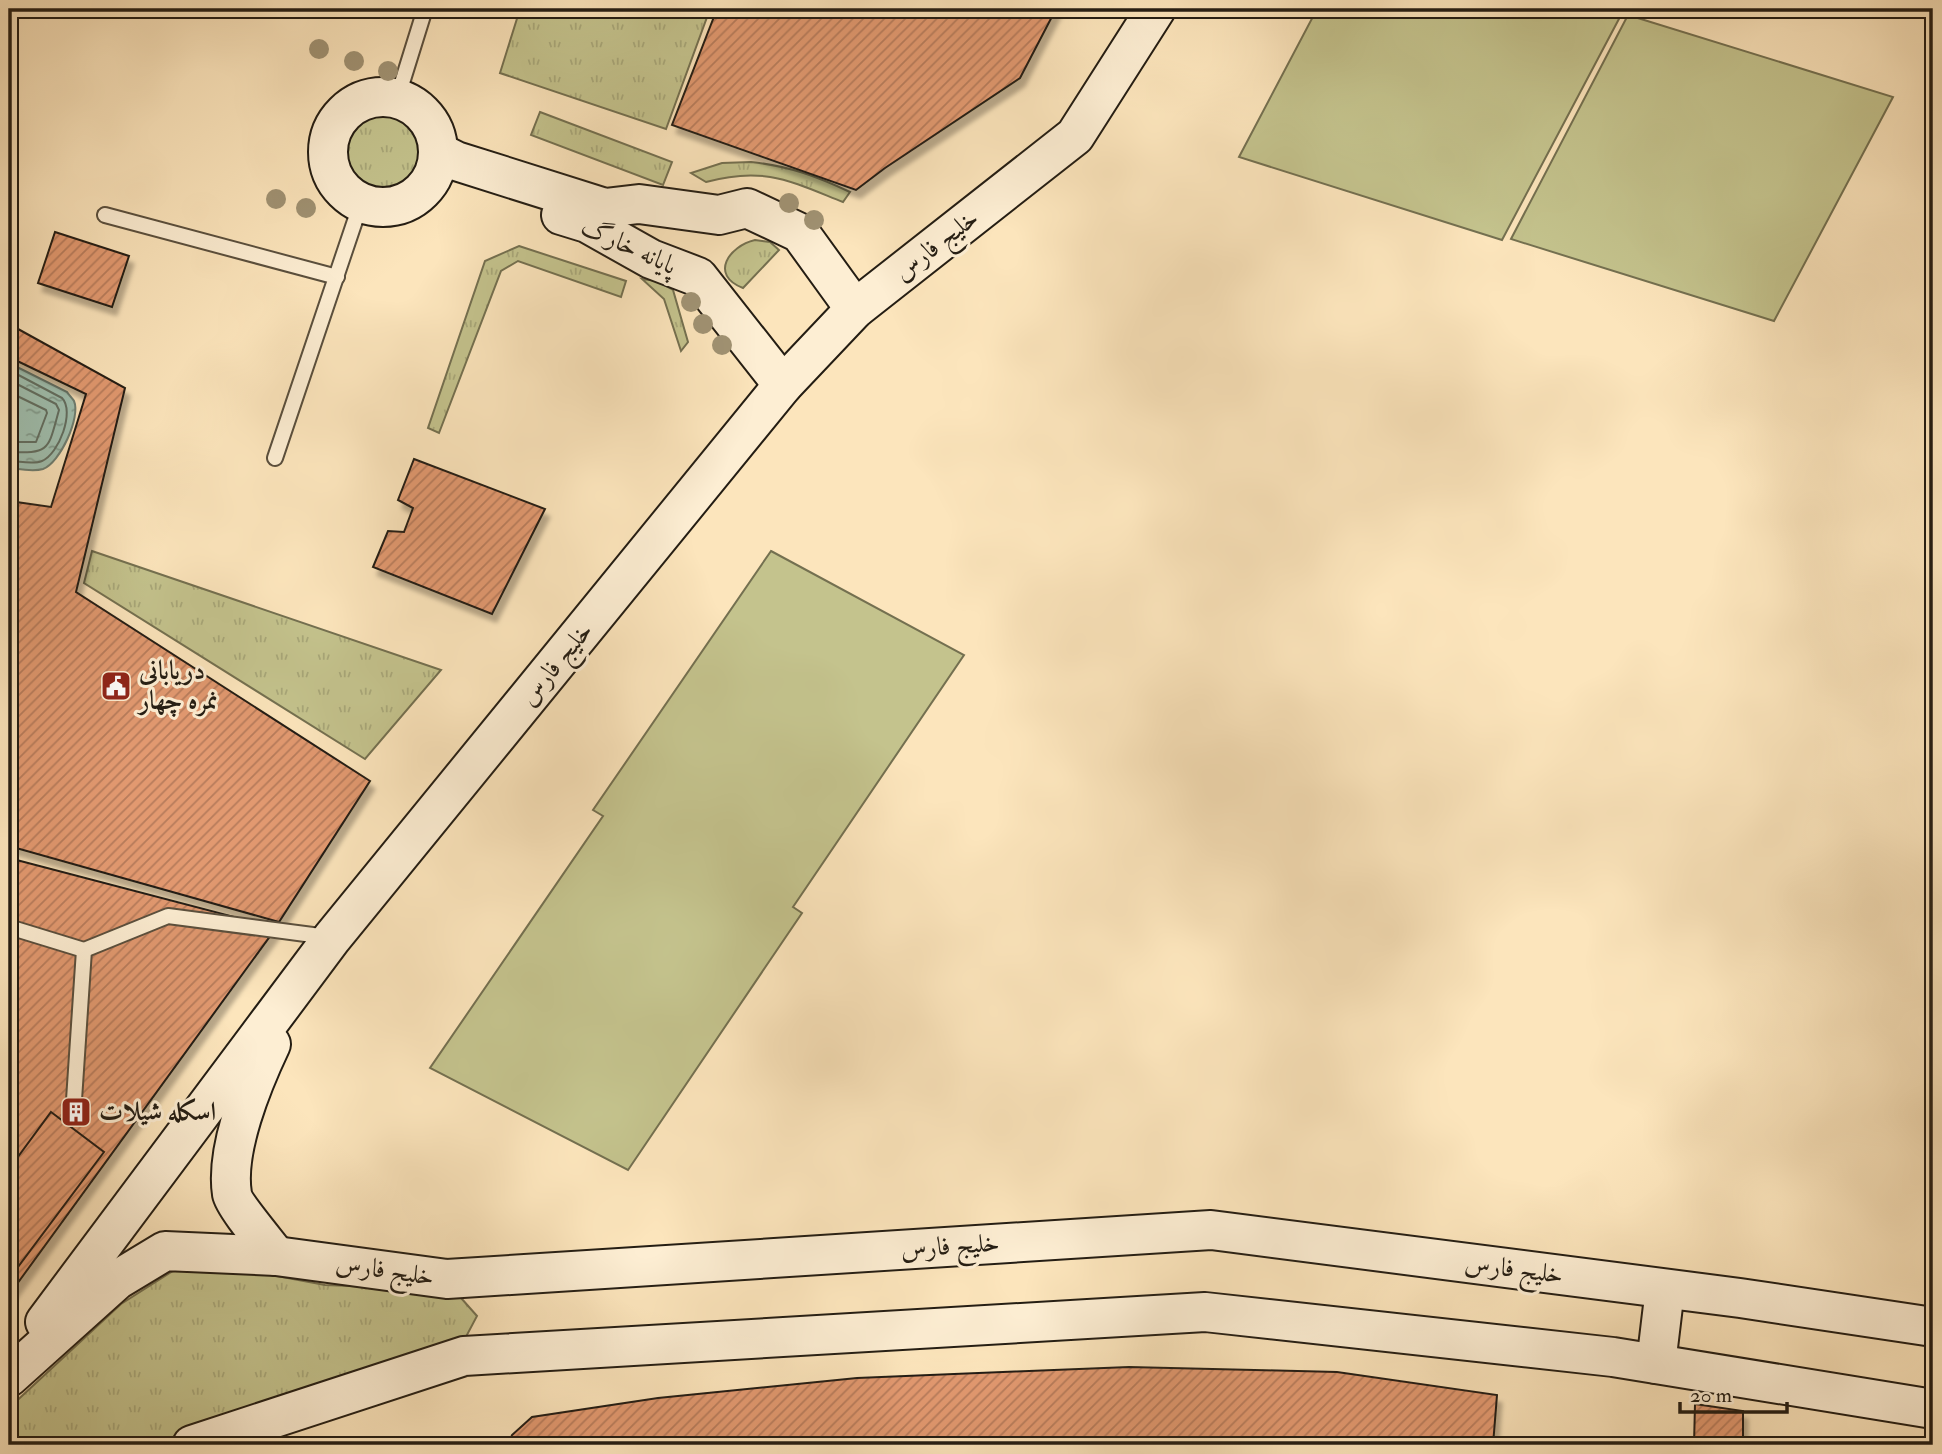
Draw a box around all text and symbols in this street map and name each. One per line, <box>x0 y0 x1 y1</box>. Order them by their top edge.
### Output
street label: خلیج فارس <box>887 202 989 294</box>
street label: پایانه خارگ <box>575 210 683 284</box>
street label: خلیج فارس <box>512 615 605 717</box>
place label: دریابانی نمره چهار <box>136 655 218 718</box>
public building icon: دریابانی نمره چهار <box>99 669 133 703</box>
building icon: اسکله شیلات <box>59 1095 93 1129</box>
place label: اسکله شیلات <box>99 1096 216 1128</box>
street label: خلیج فارس <box>899 1227 1001 1272</box>
street label: خلیج فارس <box>333 1247 436 1300</box>
street label: خلیج فارس <box>1462 1247 1565 1298</box>
scale bar <box>1680 1370 1786 1414</box>
text: 20 m <box>1690 1382 1732 1409</box>

